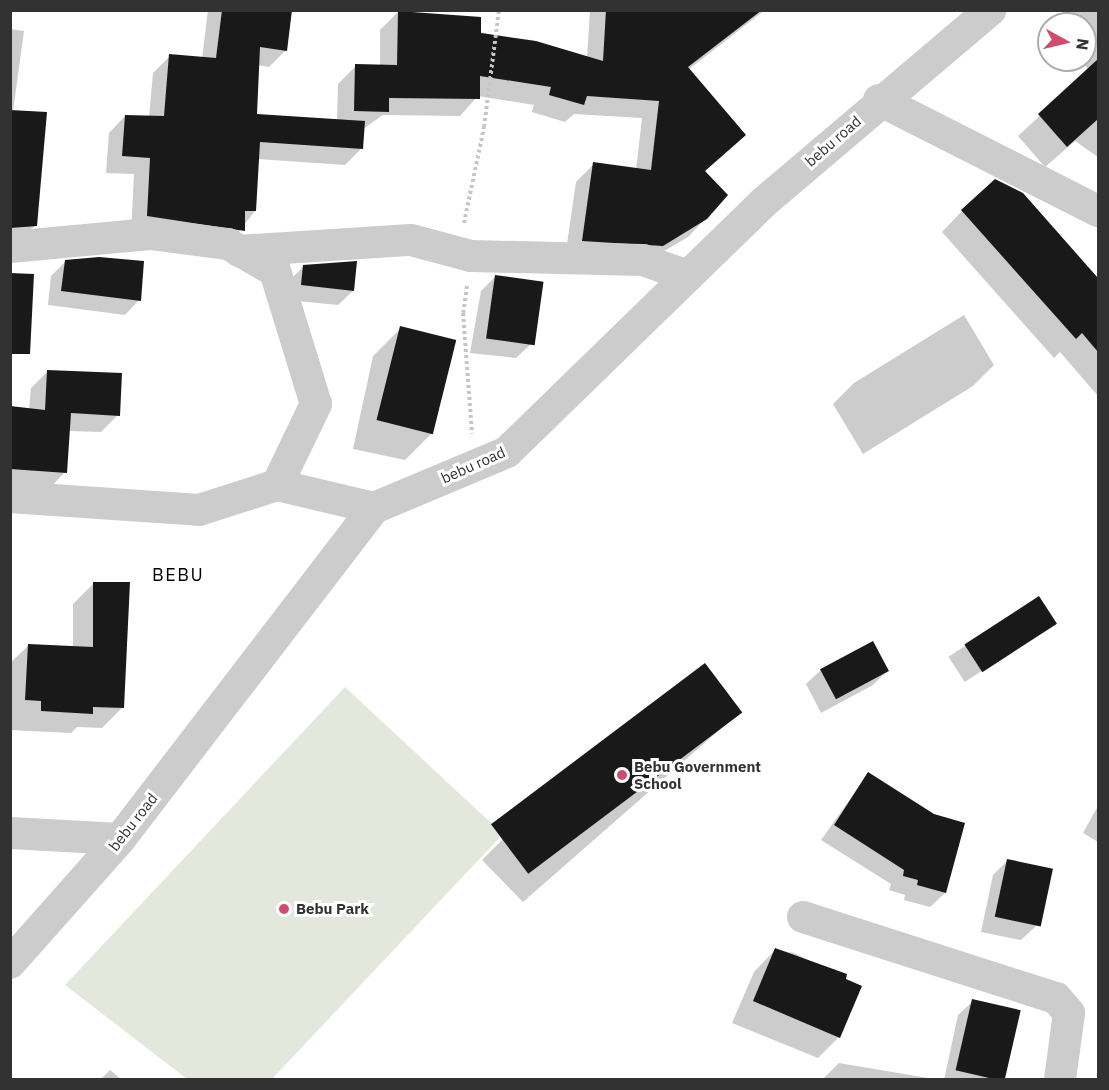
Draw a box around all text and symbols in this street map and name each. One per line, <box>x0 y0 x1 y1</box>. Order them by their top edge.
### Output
north arrow <box>1037 12 1097 72</box>
text: N <box>1072 37 1094 51</box>
street label: bebu road <box>801 112 865 170</box>
street label: bebu road <box>438 443 508 487</box>
district label: BEBU <box>152 564 204 586</box>
place label: Bebu Government School <box>634 757 761 792</box>
marker: Bebu Government School <box>615 768 629 782</box>
street label: bebu road <box>105 790 161 854</box>
place label: Bebu Park <box>296 900 369 918</box>
marker: Bebu Park <box>277 902 291 916</box>

